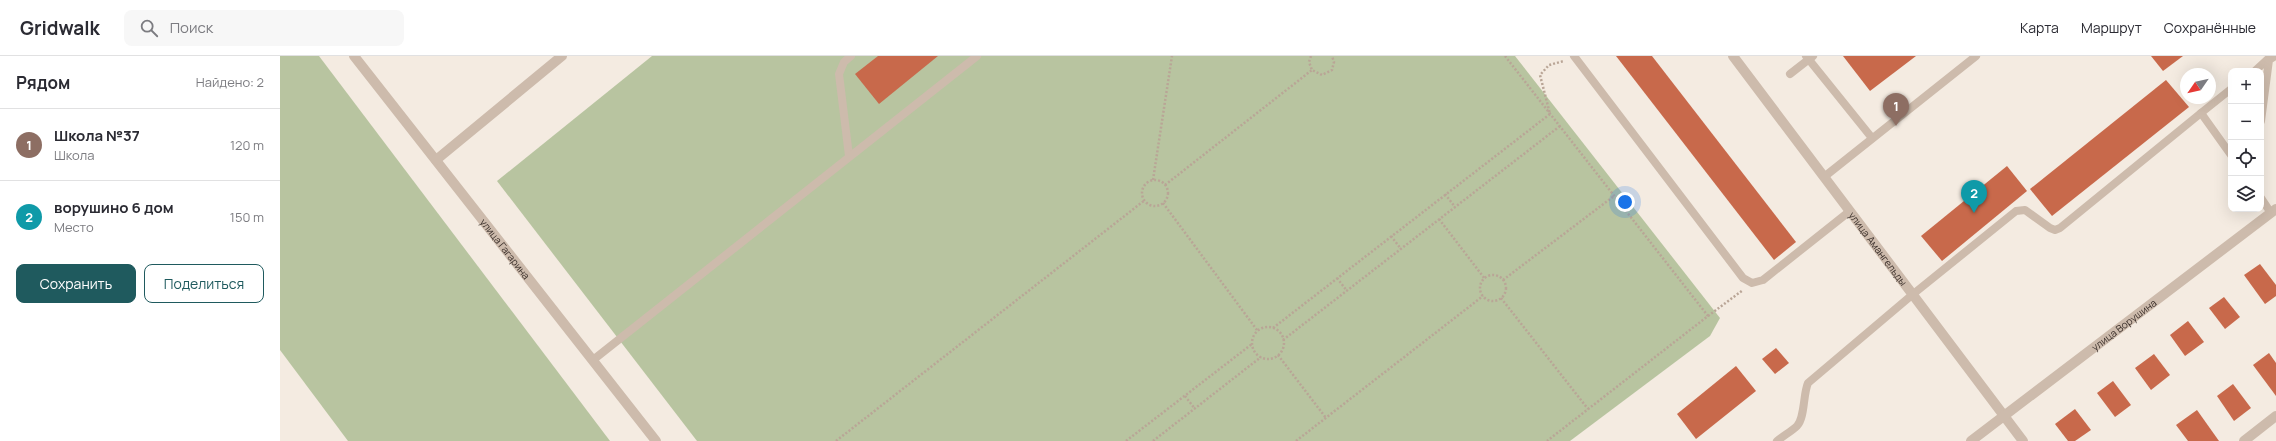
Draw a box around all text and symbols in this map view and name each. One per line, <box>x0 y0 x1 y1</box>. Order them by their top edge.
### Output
search box <box>124 10 404 46</box>
text: Gridwalk <box>20 15 100 41</box>
icon: search <box>138 17 160 39</box>
text: Поиск <box>170 17 213 38</box>
text: Карта <box>2020 18 2059 37</box>
text: Маршрут <box>2081 18 2142 37</box>
text: Сохранённые <box>2164 18 2256 37</box>
north arrow <box>2180 68 2216 104</box>
map controls <box>2228 68 2264 212</box>
button: + <box>2228 68 2264 104</box>
text: Рядом <box>16 71 70 94</box>
text: Найдено: 2 <box>196 73 264 91</box>
pin: 1 <box>1883 93 1909 126</box>
button: − <box>2228 104 2264 140</box>
text: Школа №37 <box>54 125 140 146</box>
text: 1 <box>26 136 32 154</box>
text: 120 m <box>230 136 264 154</box>
button: locate <box>2228 140 2264 176</box>
text: Школа <box>54 146 95 164</box>
button: layers <box>2228 176 2264 212</box>
pin: 2 <box>1961 180 1987 213</box>
your location <box>1615 192 1635 212</box>
text: ворушино 6 дом <box>54 197 174 218</box>
text: 2 <box>25 208 33 226</box>
text: 150 m <box>230 208 264 226</box>
street label: улица Амангельды <box>1846 209 1910 288</box>
street label: улица Гагарина <box>477 215 533 282</box>
text: Место <box>54 218 94 236</box>
button: Сохранить <box>16 264 136 303</box>
button: Поделиться <box>144 264 264 303</box>
street label: улица Ворушина <box>2088 296 2159 354</box>

